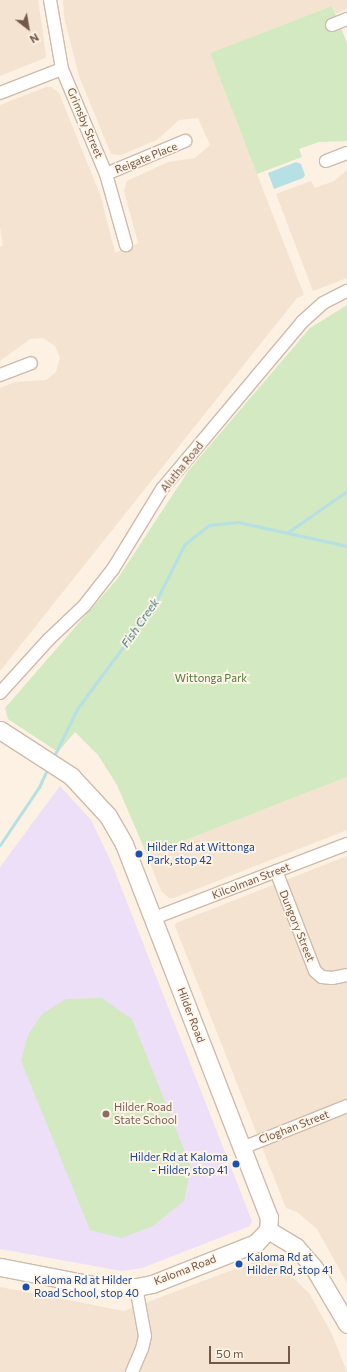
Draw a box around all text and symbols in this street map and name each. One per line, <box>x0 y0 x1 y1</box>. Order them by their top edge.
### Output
north arrow <box>8 8 48 48</box>
text: N <box>28 31 41 46</box>
street label: Grimsby Street <box>64 86 106 160</box>
street label: Reigate Place <box>113 139 179 177</box>
street label: Alutha Road <box>158 439 206 495</box>
water label: Fish Creek <box>118 596 162 650</box>
park label: Wittonga Park <box>175 671 247 685</box>
place label: Hilder Rd at Wittonga Park, stop 42 <box>147 841 255 867</box>
marker: Hilder Rd at Wittonga Park, stop 42 <box>134 849 144 859</box>
street label: Kilcolman Street <box>210 860 292 902</box>
street label: Dungory Street <box>277 888 317 964</box>
street label: Hilder Road <box>174 985 208 1045</box>
place label: Hilder Road State School <box>114 1101 177 1127</box>
street label: Cloghan Street <box>257 1108 331 1146</box>
marker: Hilder Road State School <box>101 1109 111 1119</box>
place label: Hilder Rd at Kaloma - Hilder, stop 41 <box>130 1151 228 1177</box>
marker: Hilder Rd at Kaloma - Hilder, stop 41 <box>231 1159 241 1169</box>
place label: Kaloma Rd at Hilder Rd, stop 41 <box>247 1251 333 1277</box>
street label: Kaloma Road <box>152 1252 218 1288</box>
marker: Kaloma Rd at Hilder Rd, stop 41 <box>234 1259 244 1269</box>
place label: Kaloma Rd at Hilder Road School, stop 40 <box>34 1274 139 1300</box>
marker: Kaloma Rd at Hilder Road School, stop 40 <box>21 1282 31 1292</box>
scale bar <box>211 1338 292 1364</box>
text: 50 m <box>216 1346 244 1360</box>

